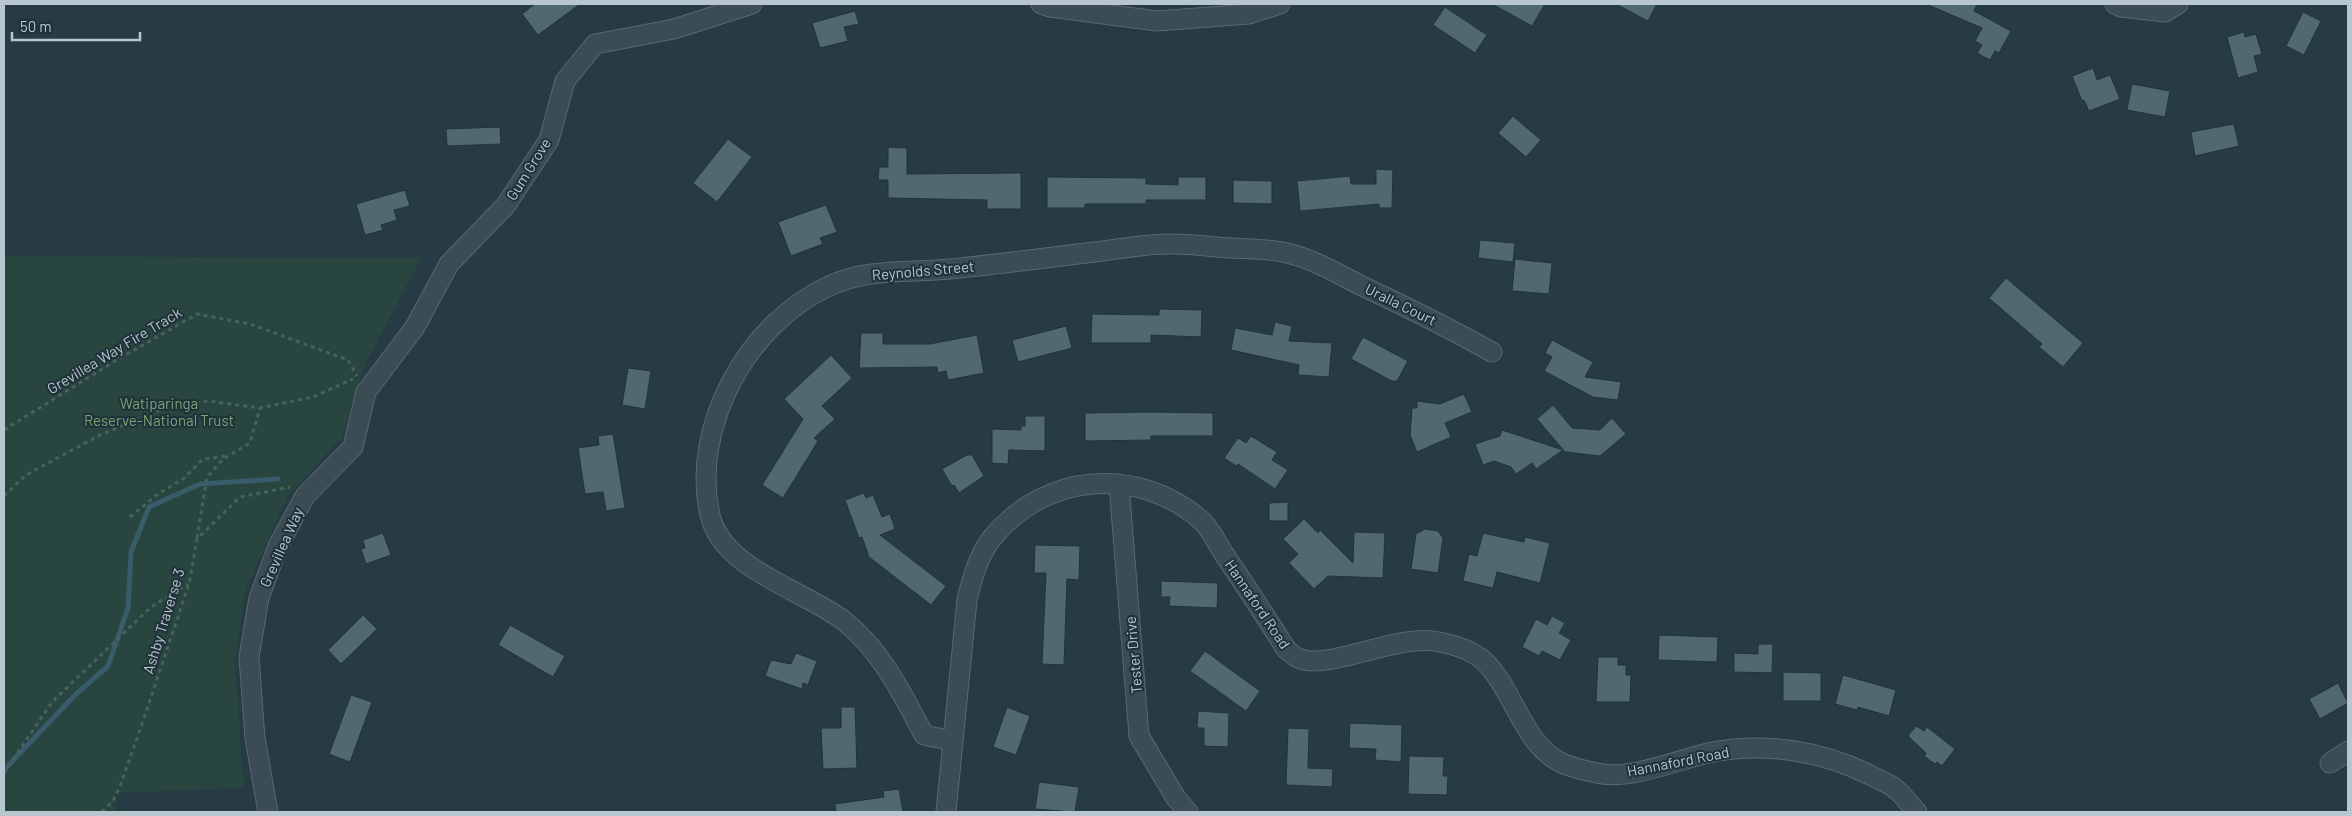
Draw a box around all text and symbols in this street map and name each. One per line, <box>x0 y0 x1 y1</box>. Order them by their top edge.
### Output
scale bar <box>12 10 140 42</box>
text: 50 m <box>20 17 52 35</box>
street label: Gum Grove <box>502 135 554 203</box>
street label: Reynolds Street <box>871 257 975 283</box>
street label: Uralla Court <box>1363 279 1439 329</box>
street label: Grevillea Way Fire Track <box>44 302 185 397</box>
park label: Watiparinga Reserve-National Trust <box>84 394 234 429</box>
street label: Grevillea Way <box>255 504 307 590</box>
street label: Hannaford Road <box>1222 556 1294 652</box>
street label: Ashby Traverse 3 <box>138 566 188 676</box>
street label: Tester Drive <box>1121 616 1145 694</box>
street label: Hannaford Road <box>1625 742 1731 780</box>

